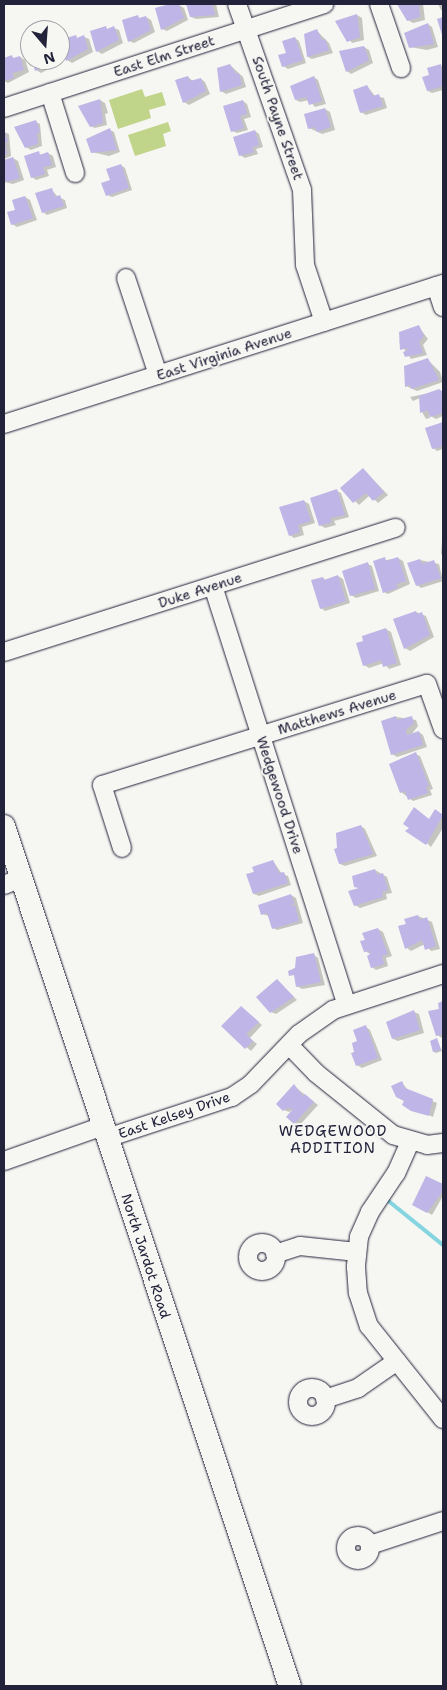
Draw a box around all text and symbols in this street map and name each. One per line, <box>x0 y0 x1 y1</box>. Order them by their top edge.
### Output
north arrow <box>20 20 70 70</box>
street label: East Elm Street <box>111 32 217 80</box>
text: N <box>41 48 57 69</box>
street label: South Payne Street <box>249 54 307 182</box>
street label: East Virginia Avenue <box>154 324 294 384</box>
street label: Duke Avenue <box>156 569 244 611</box>
street label: Matthews Avenue <box>276 686 398 738</box>
street label: Wedgewood Drive <box>253 734 307 856</box>
street label: East Kelsey Drive <box>116 1088 232 1142</box>
district label: WEDGEWOOD ADDITION <box>278 1122 388 1157</box>
street label: North Jardot Road <box>118 1191 174 1321</box>

